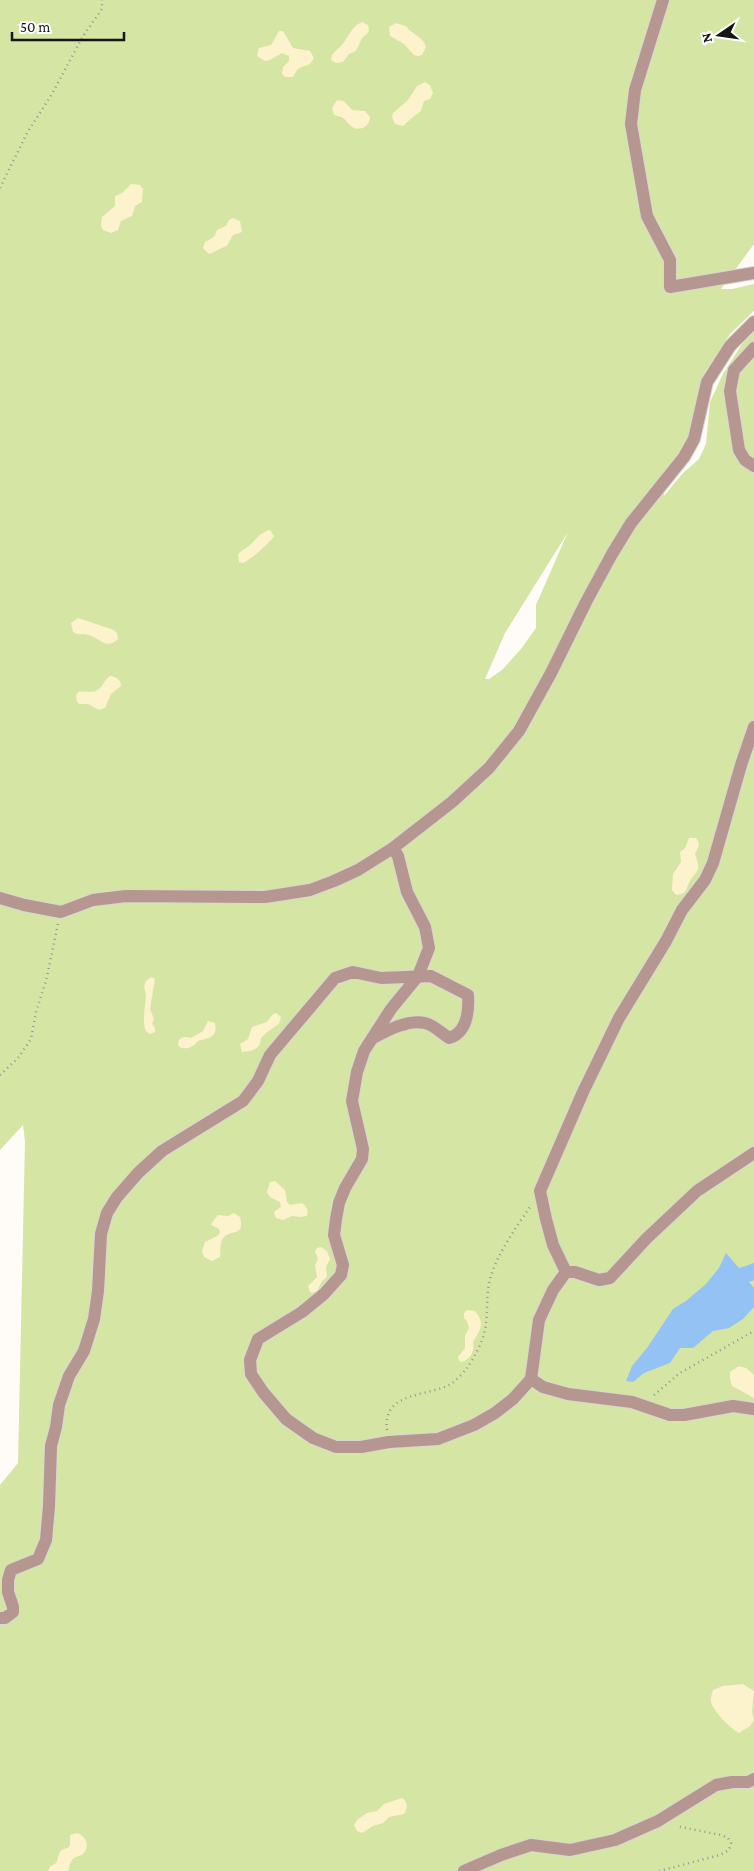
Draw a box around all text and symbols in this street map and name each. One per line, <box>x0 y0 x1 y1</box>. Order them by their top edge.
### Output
scale bar <box>12 10 125 42</box>
north arrow <box>694 10 744 60</box>
text: 50 m <box>20 19 50 35</box>
text: N <box>697 31 715 44</box>

